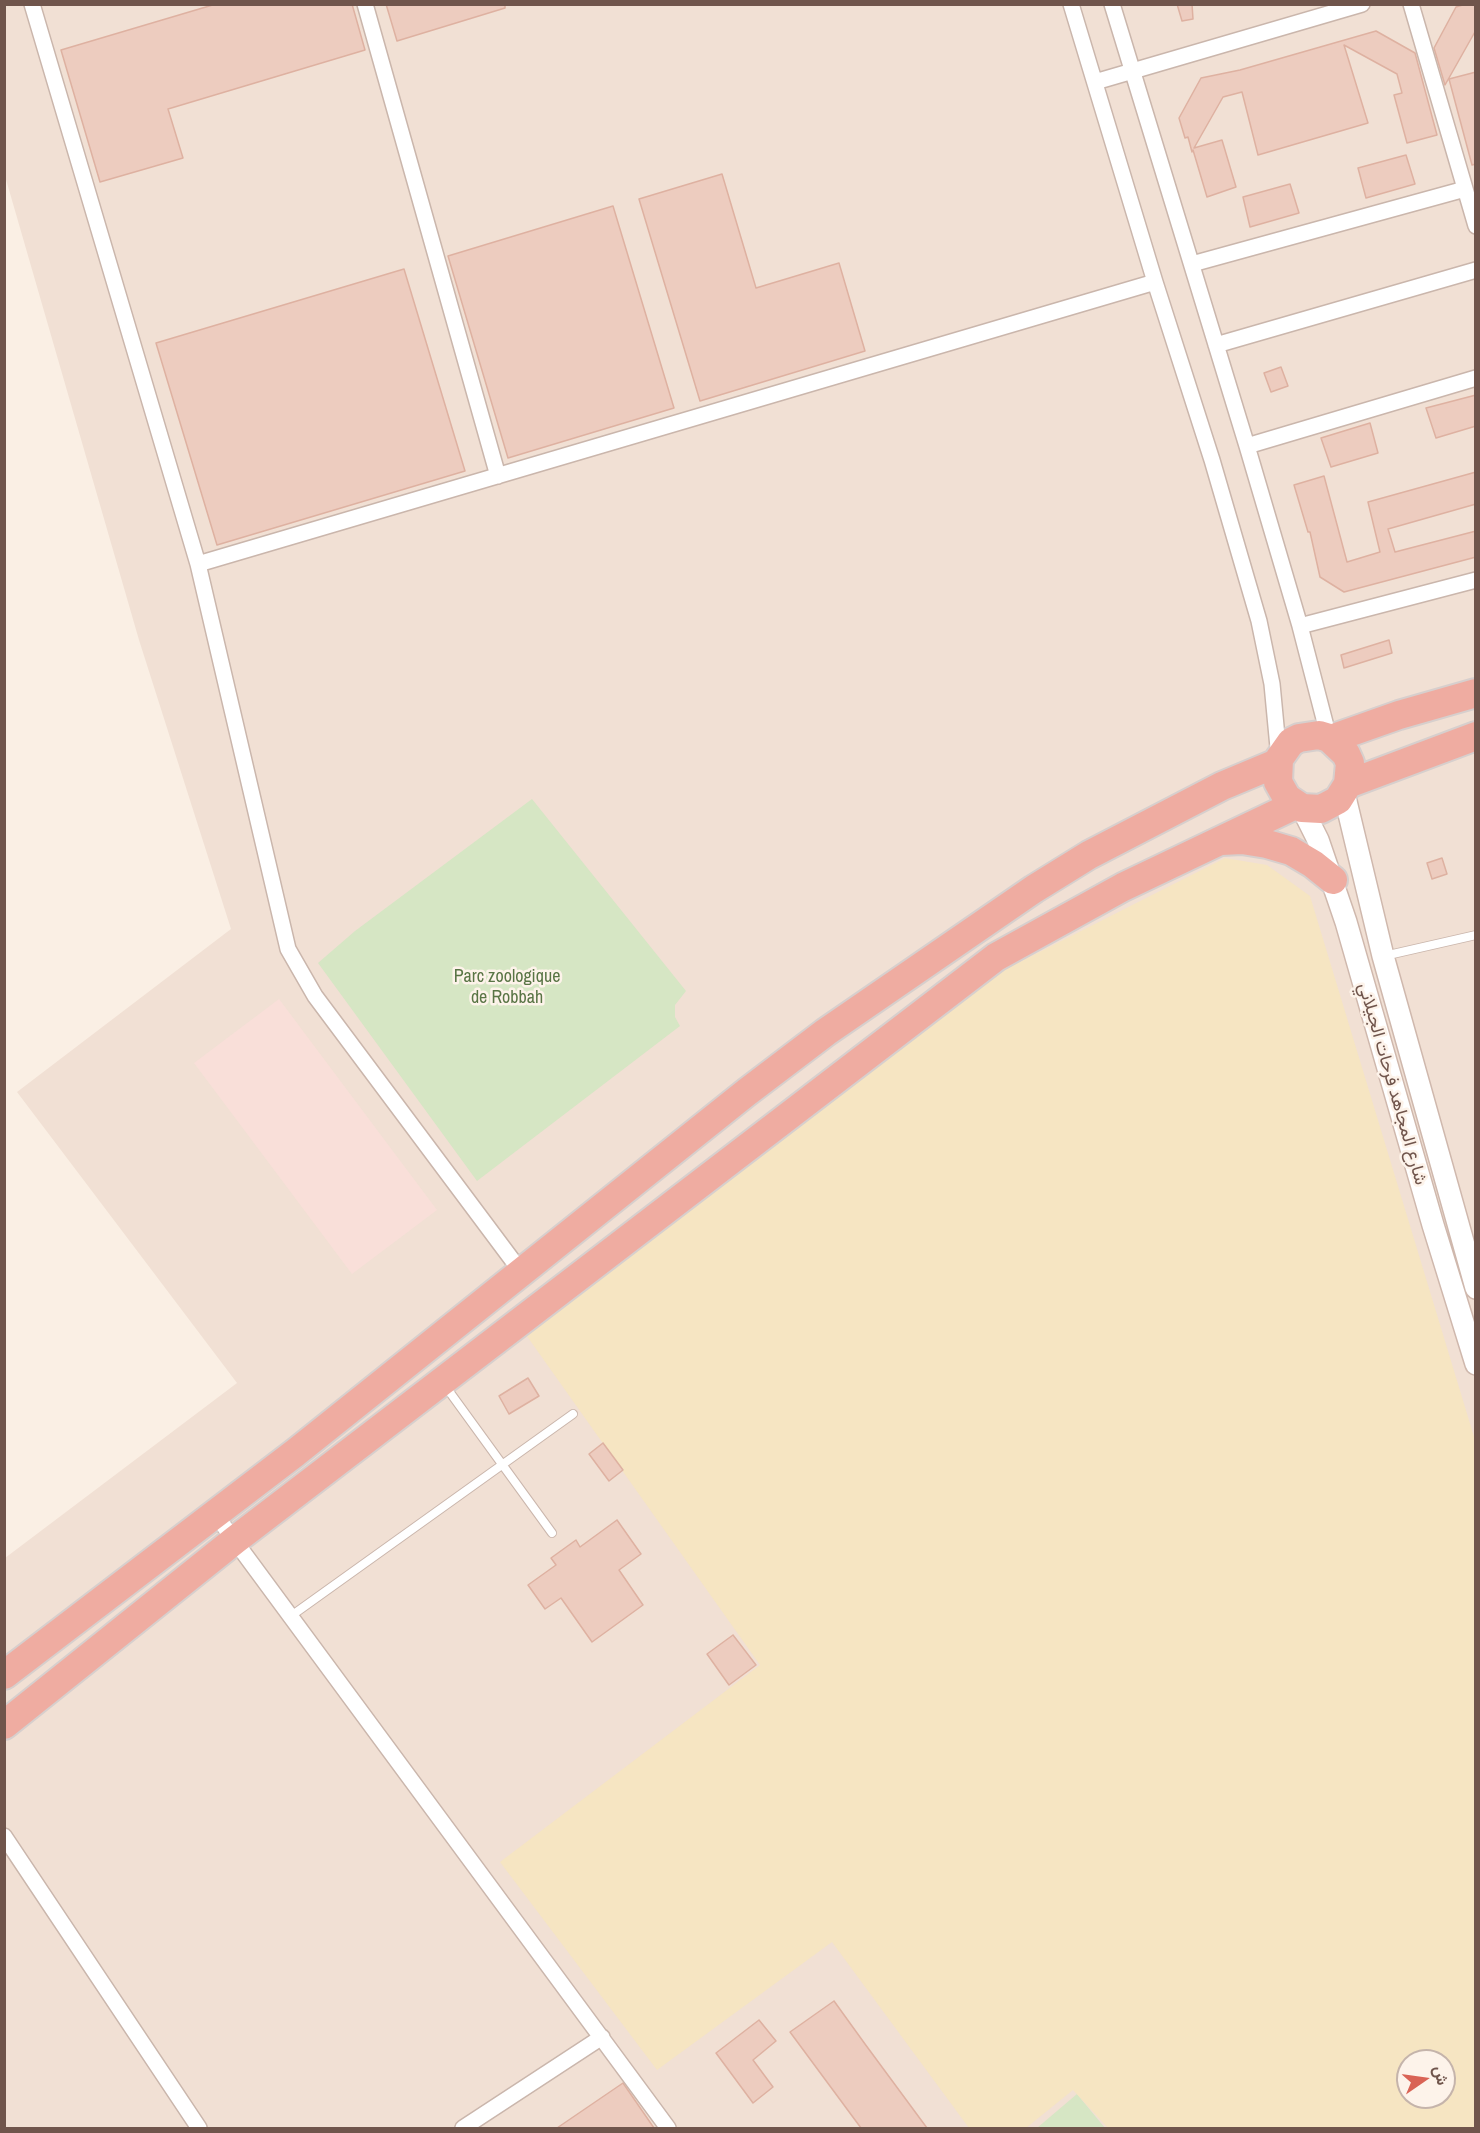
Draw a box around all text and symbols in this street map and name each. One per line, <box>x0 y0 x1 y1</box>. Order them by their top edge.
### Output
park label: Parc zoologique de Robbah <box>454 966 560 1008</box>
street label: شارع المجاهد فرحات الجيلاني <box>1353 980 1431 1188</box>
north arrow <box>1396 2049 1456 2109</box>
text: ش <box>1429 2064 1454 2087</box>

